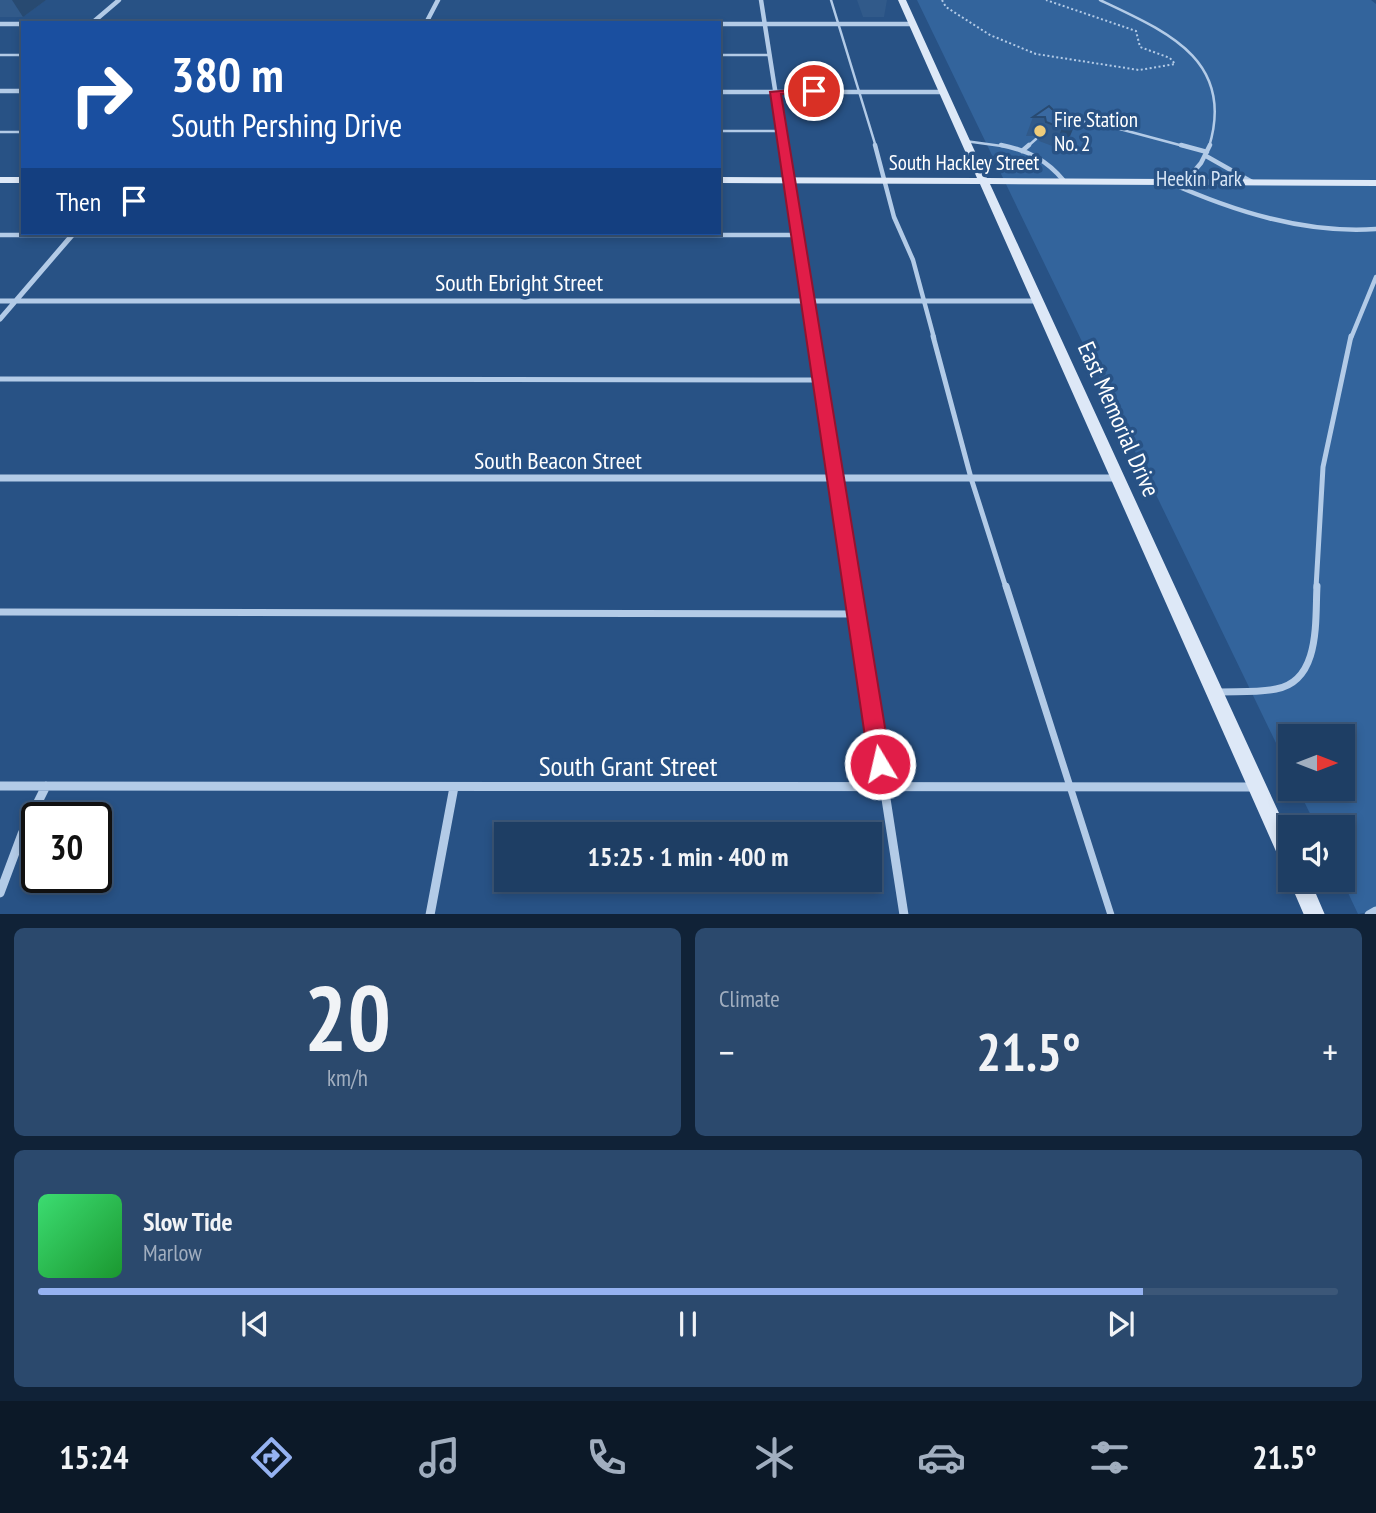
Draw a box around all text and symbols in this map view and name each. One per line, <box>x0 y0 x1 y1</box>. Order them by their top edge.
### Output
text: 380 m <box>171 42 284 106</box>
icon: right <box>56 49 147 140</box>
pin <box>784 61 844 121</box>
icon: arrive <box>795 72 833 110</box>
text: South Pershing Drive <box>171 104 402 146</box>
place label: Fire Station No. 2 <box>1054 106 1138 157</box>
marker: Fire Station No. 2 <box>1032 123 1048 139</box>
street label: South Hackley Street <box>889 149 1039 176</box>
park label: Heekin Park <box>1156 165 1242 192</box>
icon: arrive <box>115 182 153 220</box>
text: Then <box>56 185 101 218</box>
street label: South Ebright Street <box>435 267 603 298</box>
street label: East Memorial Drive <box>1071 337 1167 501</box>
street label: South Beacon Street <box>474 445 642 476</box>
north arrow <box>1278 724 1354 802</box>
map controls <box>1278 724 1355 892</box>
position arrow <box>843 727 917 801</box>
street label: South Grant Street <box>539 747 718 784</box>
speed limit sign: 30 <box>21 802 112 893</box>
button: sound <box>1278 815 1355 892</box>
text: 15:25 · 1 min · 400 m <box>588 840 788 873</box>
text: 20 <box>304 958 391 1076</box>
text: Climate <box>719 984 780 1013</box>
text: 21.5° <box>976 1018 1081 1085</box>
text: − <box>719 1027 735 1076</box>
text: + <box>1322 1027 1338 1076</box>
text: km/h <box>327 1063 368 1092</box>
text: Slow Tide <box>143 1205 233 1238</box>
text: Marlow <box>143 1238 202 1267</box>
icon: previous <box>236 1305 274 1343</box>
icon: pause <box>669 1305 707 1343</box>
icon: next <box>1102 1305 1140 1343</box>
icon: directions <box>247 1433 296 1482</box>
icon: music <box>415 1433 464 1482</box>
icon: phone <box>582 1433 631 1482</box>
icon: climate <box>750 1433 799 1482</box>
icon: car <box>917 1433 966 1482</box>
icon: filters <box>1085 1433 1134 1482</box>
text: 15:24 <box>59 1436 128 1478</box>
text: 21.5° <box>1252 1436 1317 1478</box>

